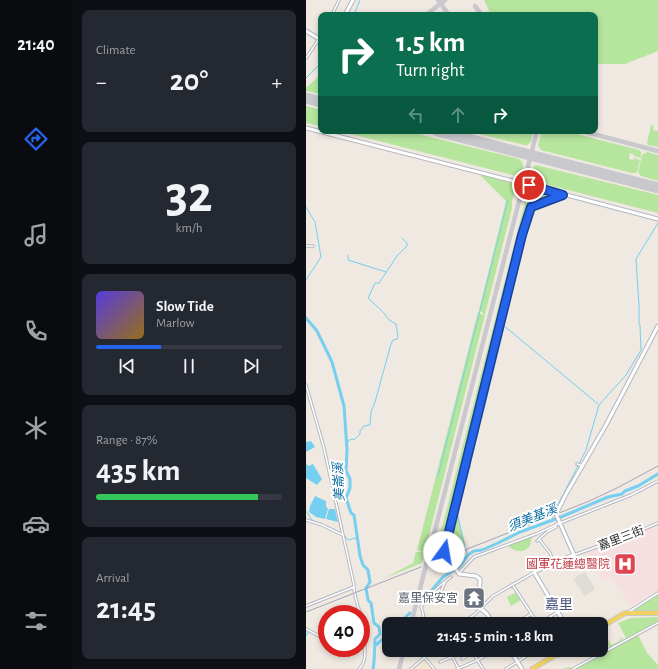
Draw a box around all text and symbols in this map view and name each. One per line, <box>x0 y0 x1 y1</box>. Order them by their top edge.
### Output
icon: right <box>330 28 382 80</box>
text: 1.5 km <box>396 29 465 57</box>
text: 21:40 <box>17 36 55 54</box>
text: Climate <box>96 44 135 57</box>
text: Turn right <box>396 62 465 80</box>
text: 20° <box>170 66 208 96</box>
text: − <box>96 71 107 93</box>
text: + <box>271 71 282 93</box>
icon: left <box>405 104 427 126</box>
icon: ahead <box>447 104 469 126</box>
icon: right <box>489 104 511 126</box>
icon: directions <box>22 125 50 153</box>
pin <box>512 168 546 202</box>
text: 32 <box>166 169 212 221</box>
icon: arrive <box>518 174 540 196</box>
icon: music <box>22 221 50 249</box>
text: km/h <box>176 222 202 235</box>
text: Slow Tide <box>156 299 214 314</box>
icon: phone <box>22 317 50 345</box>
text: Marlow <box>156 317 194 330</box>
icon: previous <box>116 355 138 377</box>
icon: pause <box>178 355 200 377</box>
icon: next <box>240 355 262 377</box>
icon: climate <box>22 414 50 442</box>
text: Range · 87% <box>96 434 157 447</box>
text: 435 km <box>96 456 181 486</box>
water label: 美崙溪 <box>331 460 347 502</box>
water label: 須美基溪 <box>506 501 561 534</box>
icon: car <box>22 510 50 538</box>
street label: 嘉里三街 <box>596 523 646 552</box>
position arrow <box>423 531 465 573</box>
hospital icon: 國軍花蓮總醫院 <box>612 551 638 577</box>
place label: 國軍花蓮總醫院 <box>526 557 610 570</box>
text: Arrival <box>96 572 129 585</box>
temple icon: 嘉里保安宮 <box>461 585 487 611</box>
place label: 嘉里保安宮 <box>398 591 458 604</box>
text: 21:45 <box>96 594 156 624</box>
district label: 嘉里 <box>545 597 573 612</box>
speed limit sign: 40 <box>318 605 370 657</box>
icon: filters <box>22 607 50 635</box>
text: 21:45 · 5 min · 1.8 km <box>437 629 553 644</box>

